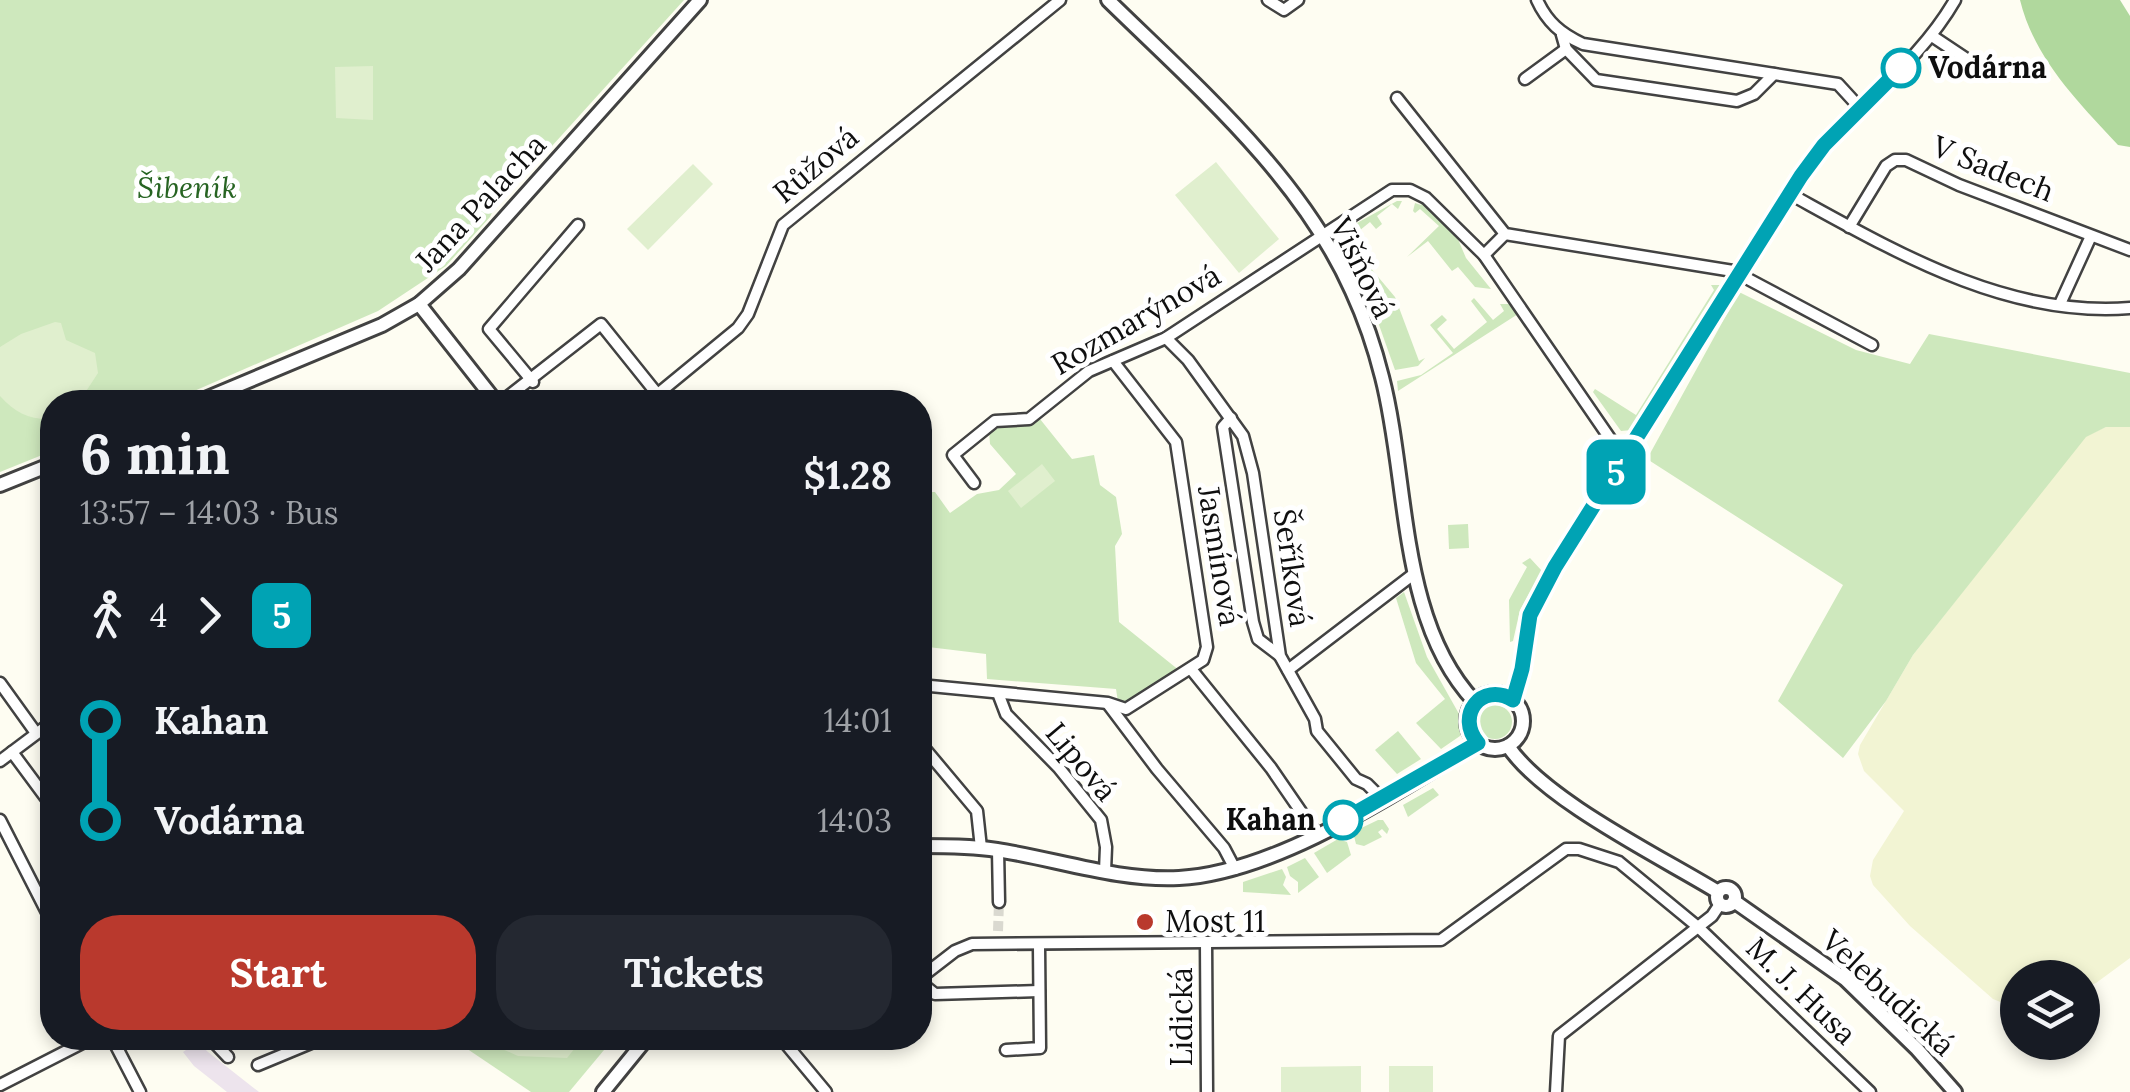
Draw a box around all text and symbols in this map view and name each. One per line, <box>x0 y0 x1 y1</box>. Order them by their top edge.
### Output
place label: Vodárna <box>1928 48 2047 86</box>
marker: Vodárna <box>1882 49 1920 87</box>
street label: Růžová <box>765 118 866 211</box>
street label: Jana Palacha <box>406 126 554 280</box>
street label: V Sadech <box>1926 126 2060 210</box>
park label: Šibeník <box>137 168 237 206</box>
street label: Višňová <box>1322 210 1404 324</box>
street label: Rozmarýnová <box>1044 255 1227 384</box>
text: 6 min <box>80 419 230 489</box>
line badge: 5 <box>1584 440 1648 504</box>
text: 5 <box>1607 450 1625 495</box>
text: $1.28 <box>803 451 892 499</box>
street label: Jasmínová <box>1190 482 1250 629</box>
text: 13:57 – 14:03 · Bus <box>80 492 339 533</box>
street label: Šeříková <box>1266 507 1320 629</box>
icon: walk <box>80 588 135 643</box>
icon: forward <box>182 588 237 643</box>
text: 5 <box>272 593 291 638</box>
text: 4 <box>150 595 167 636</box>
text: Kahan <box>154 696 269 744</box>
text: 14:01 <box>823 700 892 741</box>
street label: Lipová <box>1038 714 1126 809</box>
text: Vodárna <box>154 796 304 844</box>
text: 14:03 <box>817 800 892 841</box>
place label: Kahan <box>1226 800 1316 838</box>
marker: Kahan <box>1324 801 1362 839</box>
place label: Most 11 <box>1165 902 1265 940</box>
marker: Most 11 <box>1134 911 1156 933</box>
button: Start <box>80 915 476 1030</box>
button: Tickets <box>496 915 892 1030</box>
street label: Velebudická <box>1813 920 1963 1064</box>
street label: M. J. Husa <box>1739 928 1865 1052</box>
map controls <box>2000 960 2100 1060</box>
button: layers <box>2000 960 2100 1060</box>
street label: Lidická <box>1162 967 1200 1067</box>

